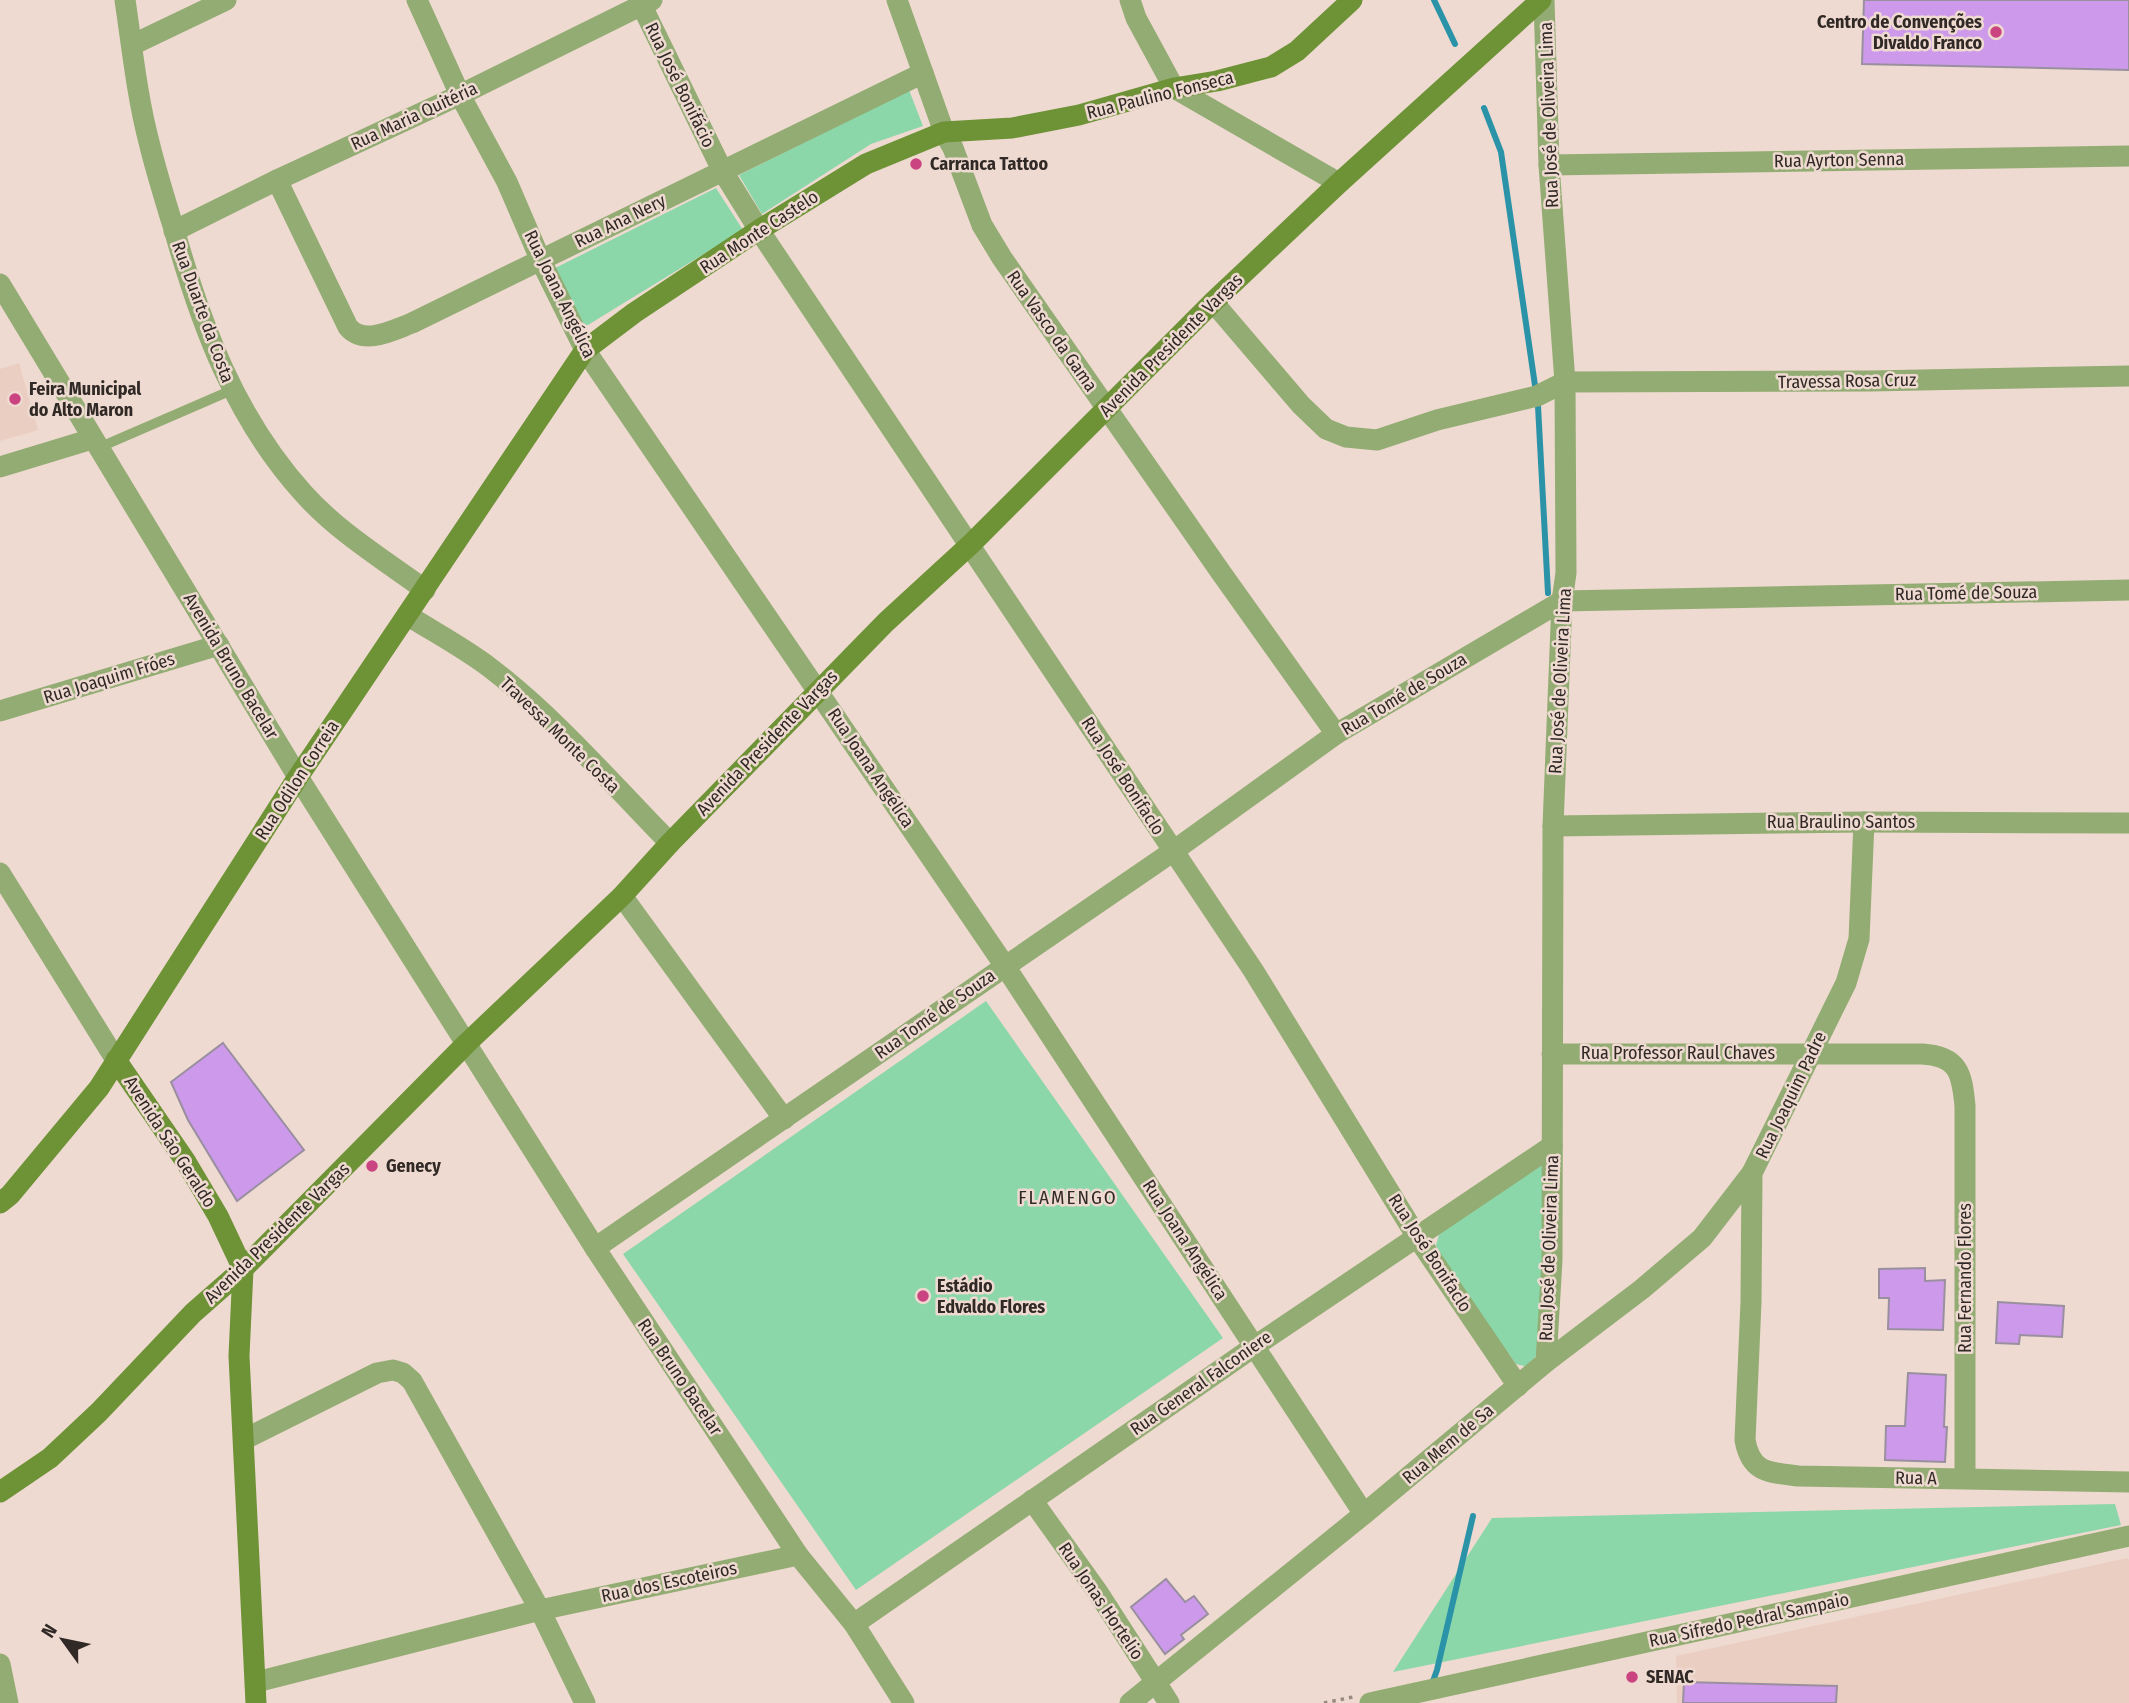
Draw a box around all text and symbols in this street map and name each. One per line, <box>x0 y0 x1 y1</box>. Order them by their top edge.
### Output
place label: Centro de Convenções Divaldo Franco <box>1817 11 1982 54</box>
street label: Rua José Bonifácio <box>640 19 720 151</box>
street label: Rua José de Oliveira Lima <box>1535 21 1563 208</box>
marker: Centro de Convenções Divaldo Franco <box>1988 24 2004 40</box>
street label: Rua Paulino Fonseca <box>1084 66 1236 124</box>
street label: Rua Maria Quitéria <box>347 77 481 155</box>
street label: Rua Ayrton Senna <box>1774 148 1905 172</box>
place label: Carranca Tattoo <box>930 153 1048 175</box>
marker: Carranca Tattoo <box>908 156 924 172</box>
street label: Rua Monte Castelo <box>696 186 822 278</box>
street label: Rua Ana Nery <box>571 190 669 252</box>
street label: Rua Joana Angélica <box>520 226 601 362</box>
street label: Rua Duarte da Costa <box>167 238 239 386</box>
street label: Rua Vasco da Gama <box>1002 266 1102 396</box>
street label: Avenida Presidente Vargas <box>1095 269 1247 421</box>
street label: Travessa Rosa Cruz <box>1778 369 1916 393</box>
place label: Feira Municipal do Alto Maron <box>29 378 141 421</box>
marker: Feira Municipal do Alto Maron <box>7 391 23 407</box>
street label: Rua Tomé de Souza <box>1895 581 2038 605</box>
street label: Rua José de Oliveira Lima <box>1544 587 1576 775</box>
street label: Avenida Bruno Bacelar <box>179 589 284 744</box>
street label: Rua Joaquim Fróes <box>41 647 178 708</box>
street label: Rua Tomé de Souza <box>1337 648 1471 740</box>
street label: Avenida Presidente Vargas <box>692 666 842 820</box>
street label: Travessa Monte Costa <box>496 672 625 798</box>
street label: Rua Joana Angélica <box>823 704 919 832</box>
street label: Rua José Bonifaclo <box>1077 713 1169 839</box>
street label: Rua Odilon Correia <box>250 716 344 844</box>
street label: Rua Braulino Santos <box>1767 811 1916 833</box>
street label: Rua Tomé de Souza <box>870 964 1000 1064</box>
street label: Rua Joaquim Padre <box>1751 1028 1831 1162</box>
street label: Rua Professor Raul Chaves <box>1581 1042 1775 1064</box>
street label: Avenida São Geraldo <box>119 1072 221 1212</box>
street label: Rua José de Oliveira Lima <box>1535 1154 1563 1341</box>
place label: Genecy <box>386 1155 441 1177</box>
street label: Avenida Presidente Vargas <box>200 1158 354 1308</box>
marker: Genecy <box>364 1158 380 1174</box>
street label: Rua Joana Angélica <box>1138 1176 1232 1305</box>
district label: FLAMENGO <box>1018 1186 1118 1209</box>
street label: Rua José Bonifaclo <box>1384 1190 1476 1316</box>
street label: Rua Fernando Flores <box>1954 1203 1976 1353</box>
place label: Estádio Edvaldo Flores <box>937 1275 1045 1318</box>
marker: Estádio Edvaldo Flores <box>915 1288 931 1304</box>
street label: Rua Bruno Bacelar <box>633 1315 727 1440</box>
street label: Rua General Falconiere <box>1126 1326 1276 1440</box>
street label: Rua Mem de Sa <box>1398 1399 1498 1489</box>
street label: Rua A <box>1895 1467 1938 1489</box>
street label: Rua Jonas Hortelio <box>1054 1538 1148 1664</box>
street label: Rua dos Escoteiros <box>599 1557 739 1607</box>
street label: Rua Sifredo Pedral Sampaio <box>1647 1588 1851 1652</box>
north arrow <box>28 1605 98 1675</box>
text: N <box>36 1620 62 1642</box>
place label: SENAC <box>1646 1666 1694 1688</box>
marker: SENAC <box>1624 1669 1640 1685</box>

